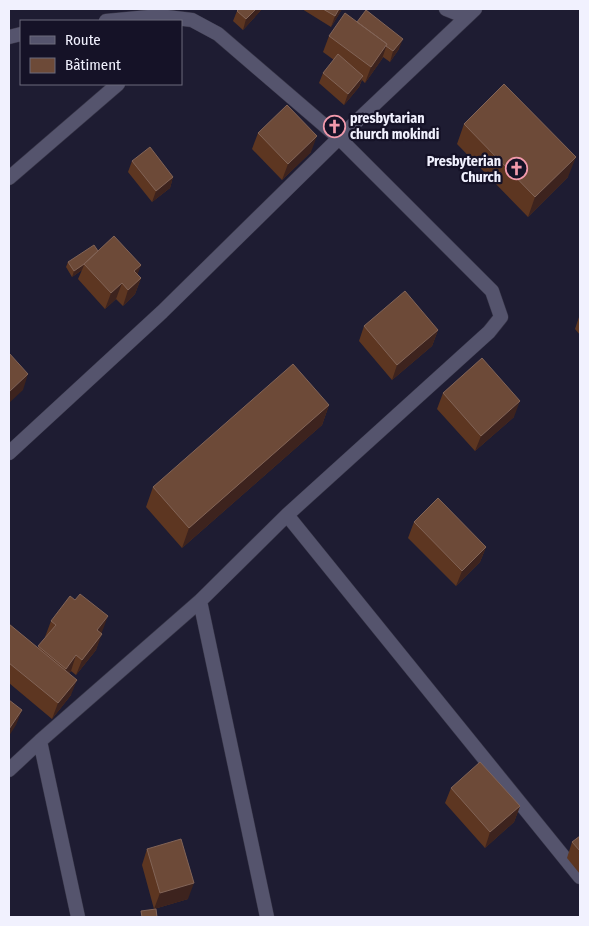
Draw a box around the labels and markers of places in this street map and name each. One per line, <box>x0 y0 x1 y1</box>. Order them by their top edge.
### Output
place label: presbytarian church mokindi <box>350 110 440 143</box>
church icon: presbytarian church mokindi <box>322 114 346 138</box>
place label: Presbyterian Church <box>427 153 501 186</box>
church icon: Presbyterian Church <box>505 157 529 181</box>

